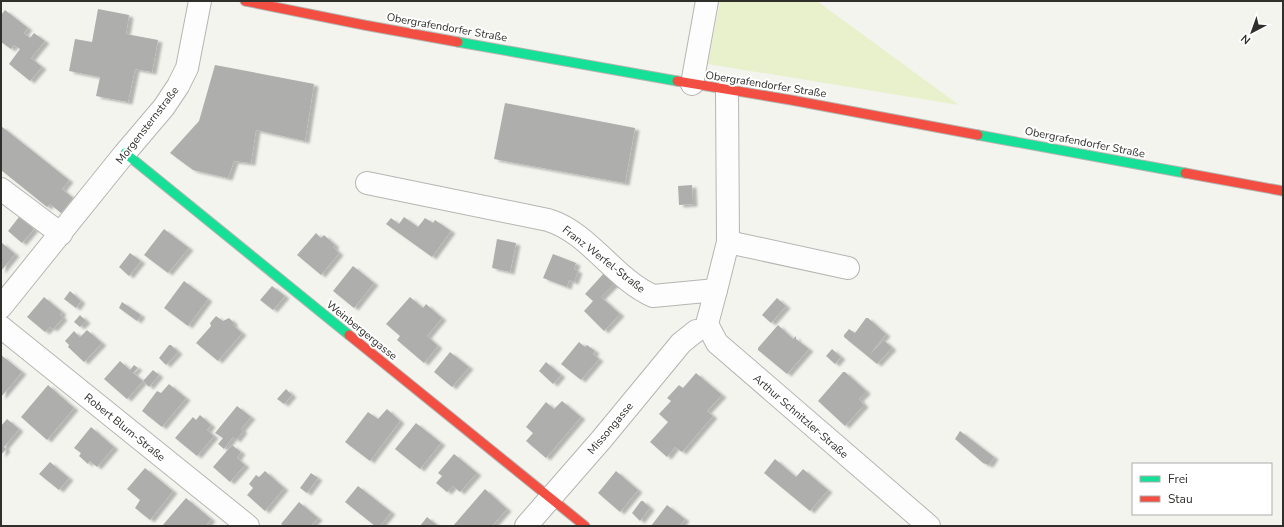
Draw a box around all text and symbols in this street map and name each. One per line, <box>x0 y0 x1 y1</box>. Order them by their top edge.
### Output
street label: Obergrafendorfer Straße <box>385 10 508 46</box>
north arrow <box>1232 12 1272 52</box>
text: N <box>1238 31 1254 48</box>
street label: Obergrafendorfer Straße <box>704 68 828 101</box>
street label: Morgensternstraße <box>112 83 182 167</box>
street label: Obergrafendorfer Straße <box>1024 123 1146 162</box>
street label: Franz Werfel-Straße <box>559 222 648 297</box>
street label: Weinbergergasse <box>323 297 400 364</box>
street label: Arthur Schnitzler-Straße <box>750 371 851 462</box>
street label: Robert Blum-Straße <box>81 390 168 465</box>
street label: Missongasse <box>584 399 637 458</box>
legend <box>1132 463 1272 515</box>
text: Frei <box>1168 471 1188 487</box>
text: Stau <box>1168 491 1193 507</box>

